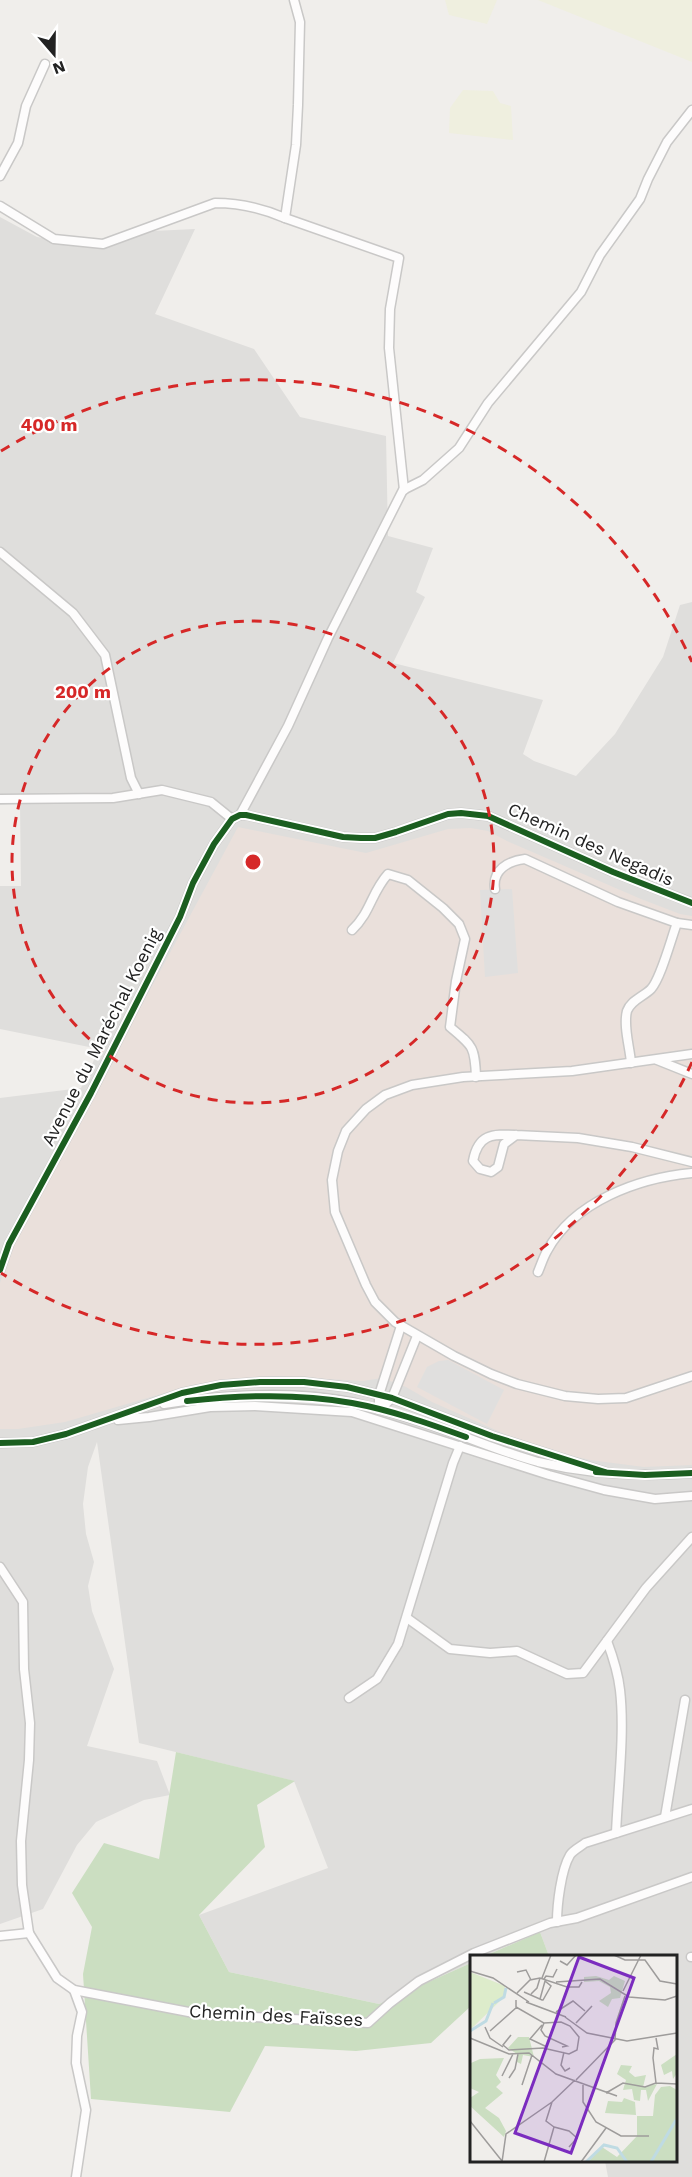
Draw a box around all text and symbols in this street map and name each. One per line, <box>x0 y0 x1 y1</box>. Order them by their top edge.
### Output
north arrow <box>24 24 84 84</box>
text: N <box>50 57 68 79</box>
text: 400 m <box>21 414 77 435</box>
text: 200 m <box>55 681 111 702</box>
street label: Chemin des Negadis <box>505 798 677 890</box>
centre of rings <box>243 852 263 872</box>
street label: Avenue du Maréchal Koenig <box>37 924 165 1149</box>
inset map <box>470 1955 677 2162</box>
street label: Chemin des Faïsses <box>188 2000 364 2030</box>

